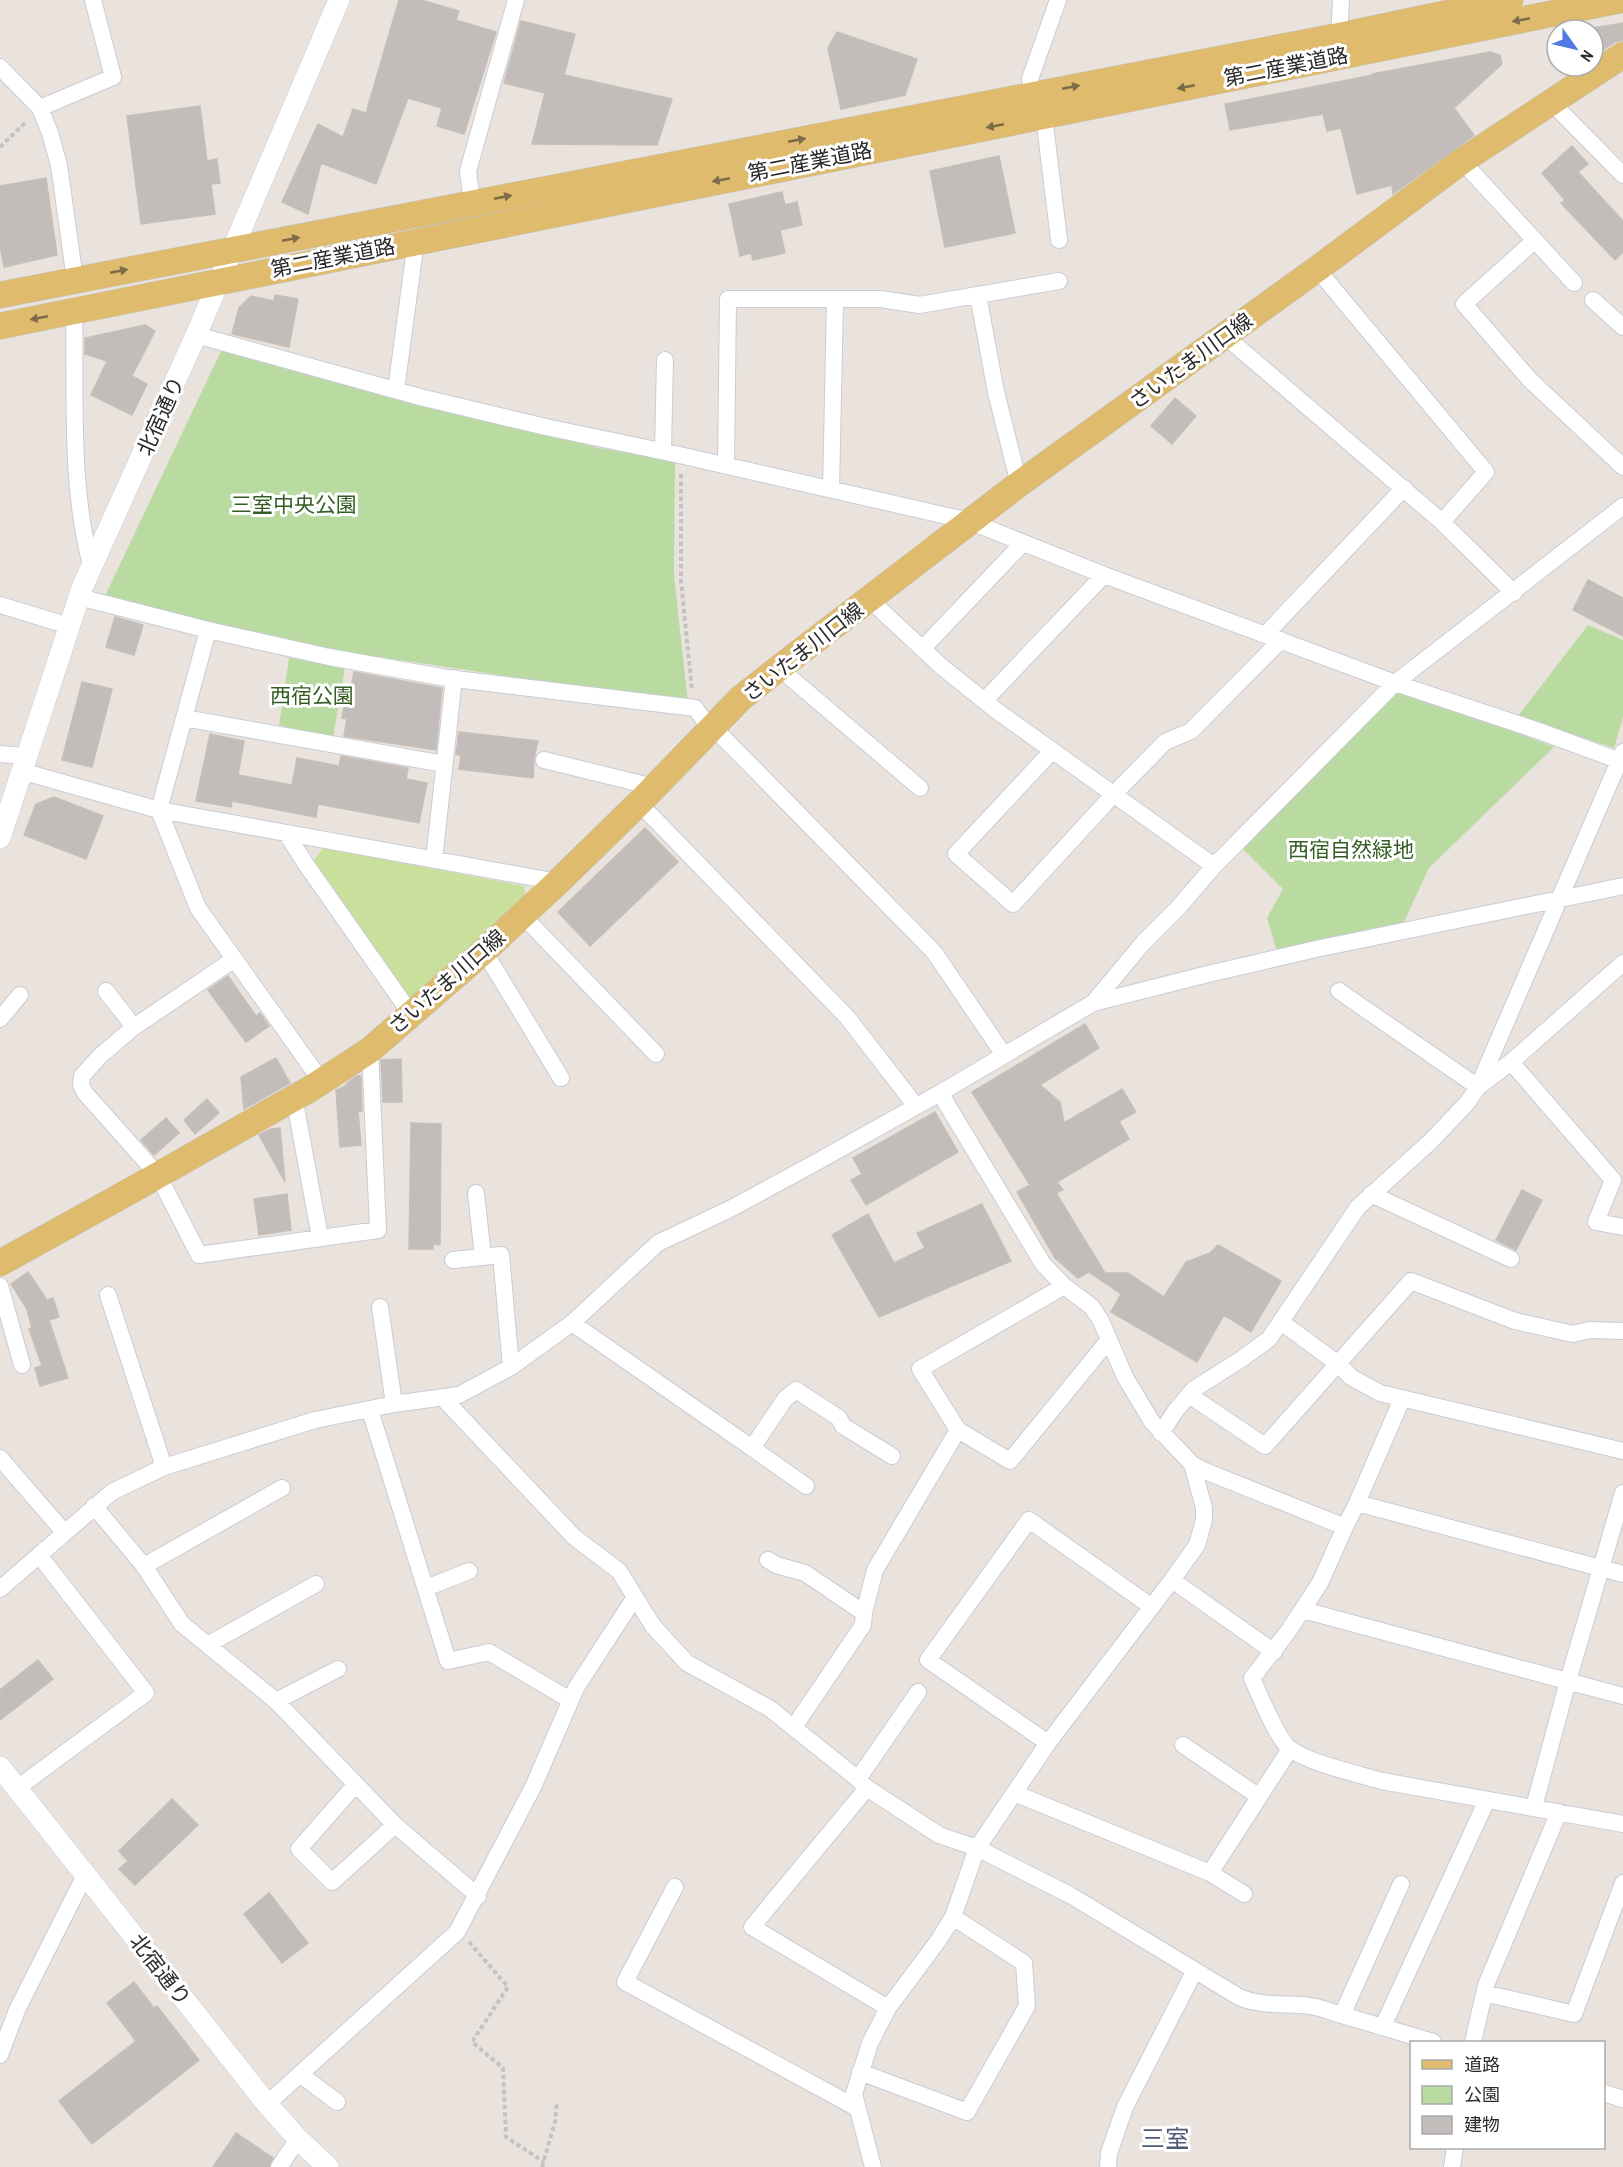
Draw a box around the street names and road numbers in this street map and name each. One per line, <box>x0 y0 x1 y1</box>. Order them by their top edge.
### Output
street label: 第二産業道路 <box>1221 40 1351 93</box>
street label: 第二産業道路 <box>745 135 875 188</box>
street label: 第二産業道路 <box>268 231 398 284</box>
street label: さいたま川口線 <box>1123 306 1258 415</box>
street label: 北宿通り <box>130 372 191 460</box>
street label: さいたま川口線 <box>736 595 869 708</box>
street label: さいたま川口線 <box>382 923 511 1041</box>
street label: 北宿通り <box>123 1928 198 2012</box>

